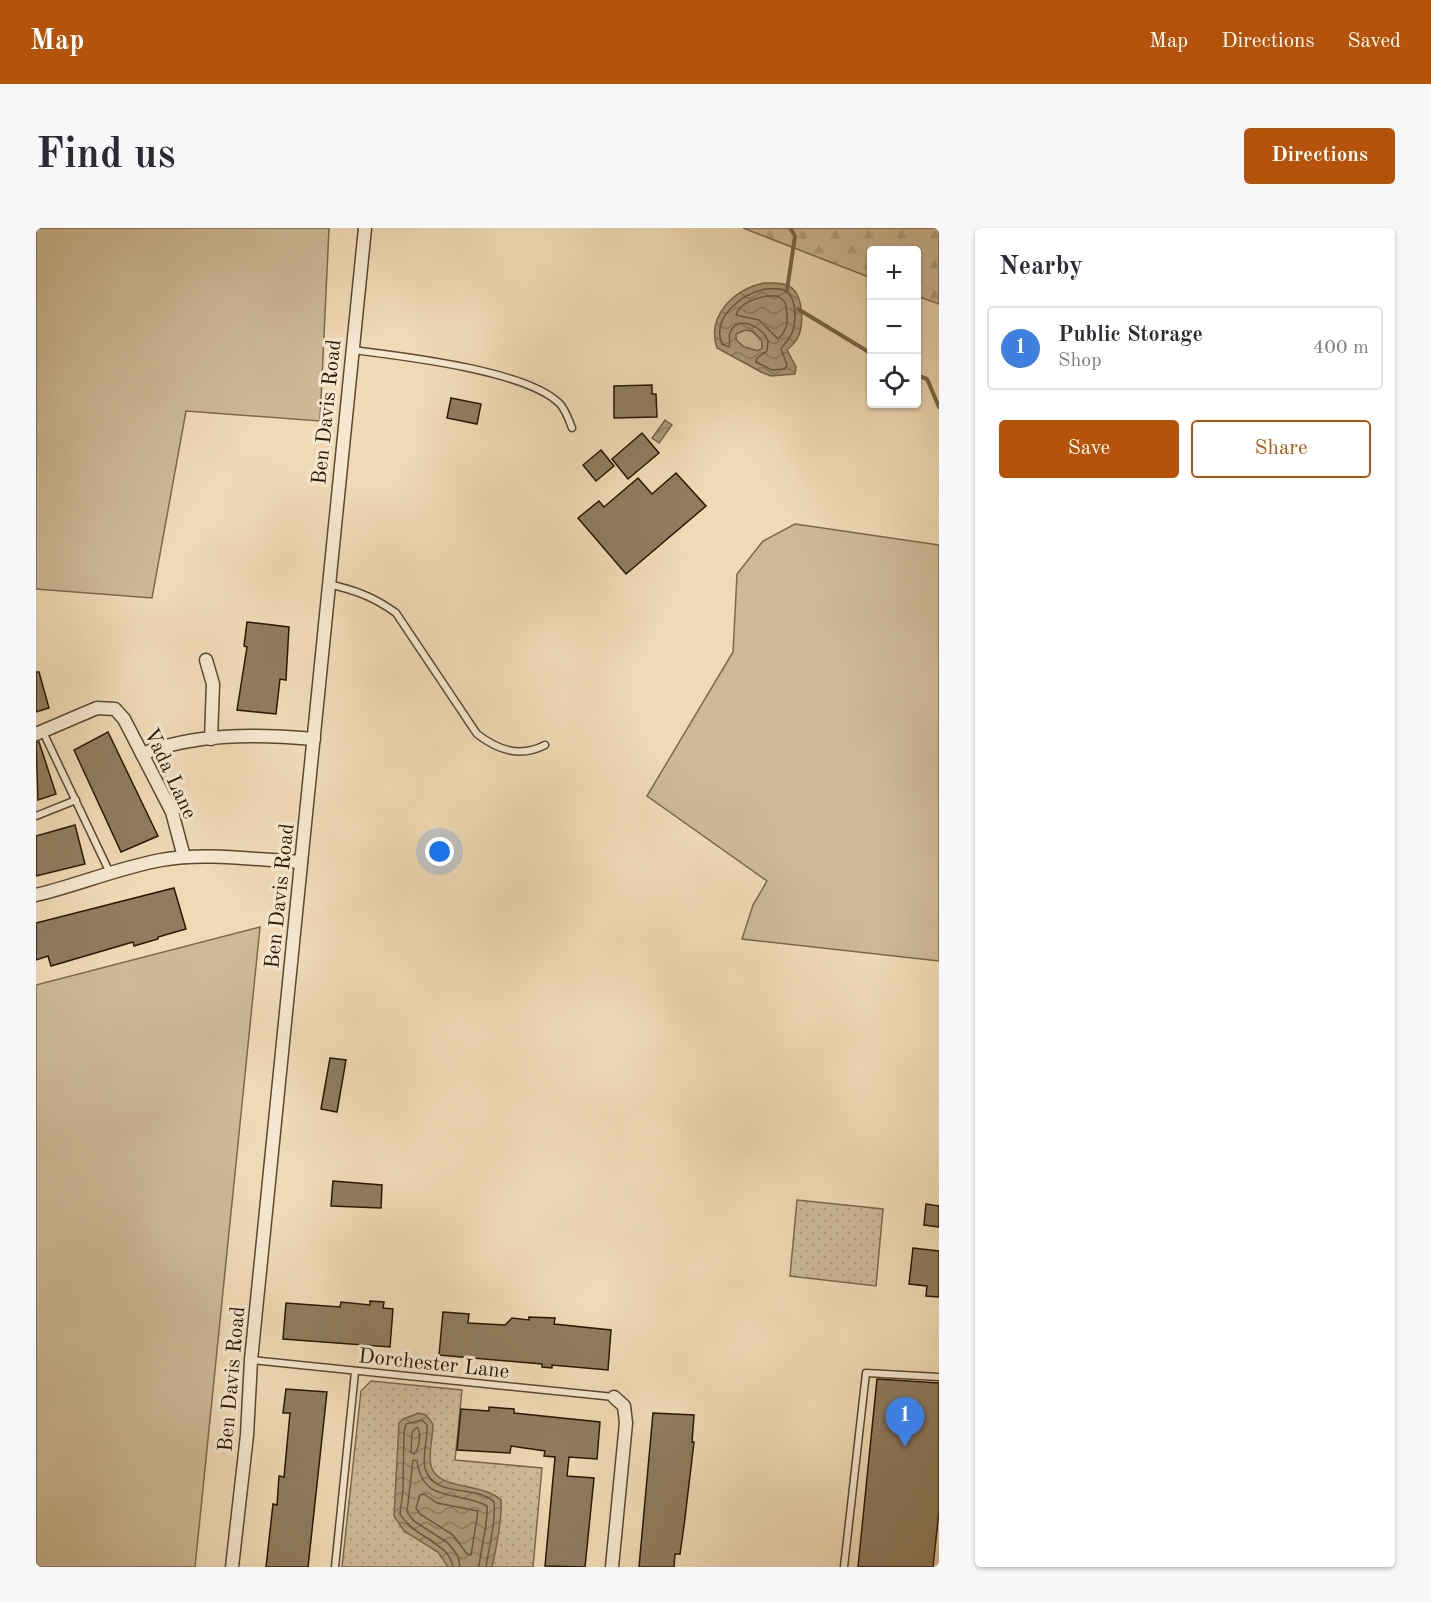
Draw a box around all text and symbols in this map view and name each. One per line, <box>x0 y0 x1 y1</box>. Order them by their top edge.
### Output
text: Map <box>30 28 84 56</box>
text: Map <box>1149 31 1188 52</box>
text: Directions <box>1221 31 1315 52</box>
text: Saved <box>1348 31 1401 52</box>
button: Directions <box>1244 128 1395 184</box>
text: Find us <box>36 135 175 177</box>
map controls <box>867 246 921 408</box>
button: + <box>867 246 921 300</box>
text: Nearby <box>999 254 1083 280</box>
button: − <box>867 300 921 354</box>
text: Public Storage <box>1058 324 1203 346</box>
street label: Ben Davis Road <box>309 338 346 486</box>
text: 1 <box>1015 338 1026 358</box>
text: 400 m <box>1313 338 1369 358</box>
text: Shop <box>1058 351 1102 371</box>
button: locate <box>867 354 921 408</box>
button: Save <box>999 420 1179 478</box>
button: Share <box>1191 420 1371 478</box>
street label: Vada Lane <box>140 725 200 822</box>
street label: Ben Davis Road <box>262 822 299 970</box>
your location <box>425 837 454 866</box>
street label: Ben Davis Road <box>216 1305 249 1453</box>
street label: Dorchester Lane <box>357 1346 510 1383</box>
pin: 1 <box>886 1398 924 1447</box>

